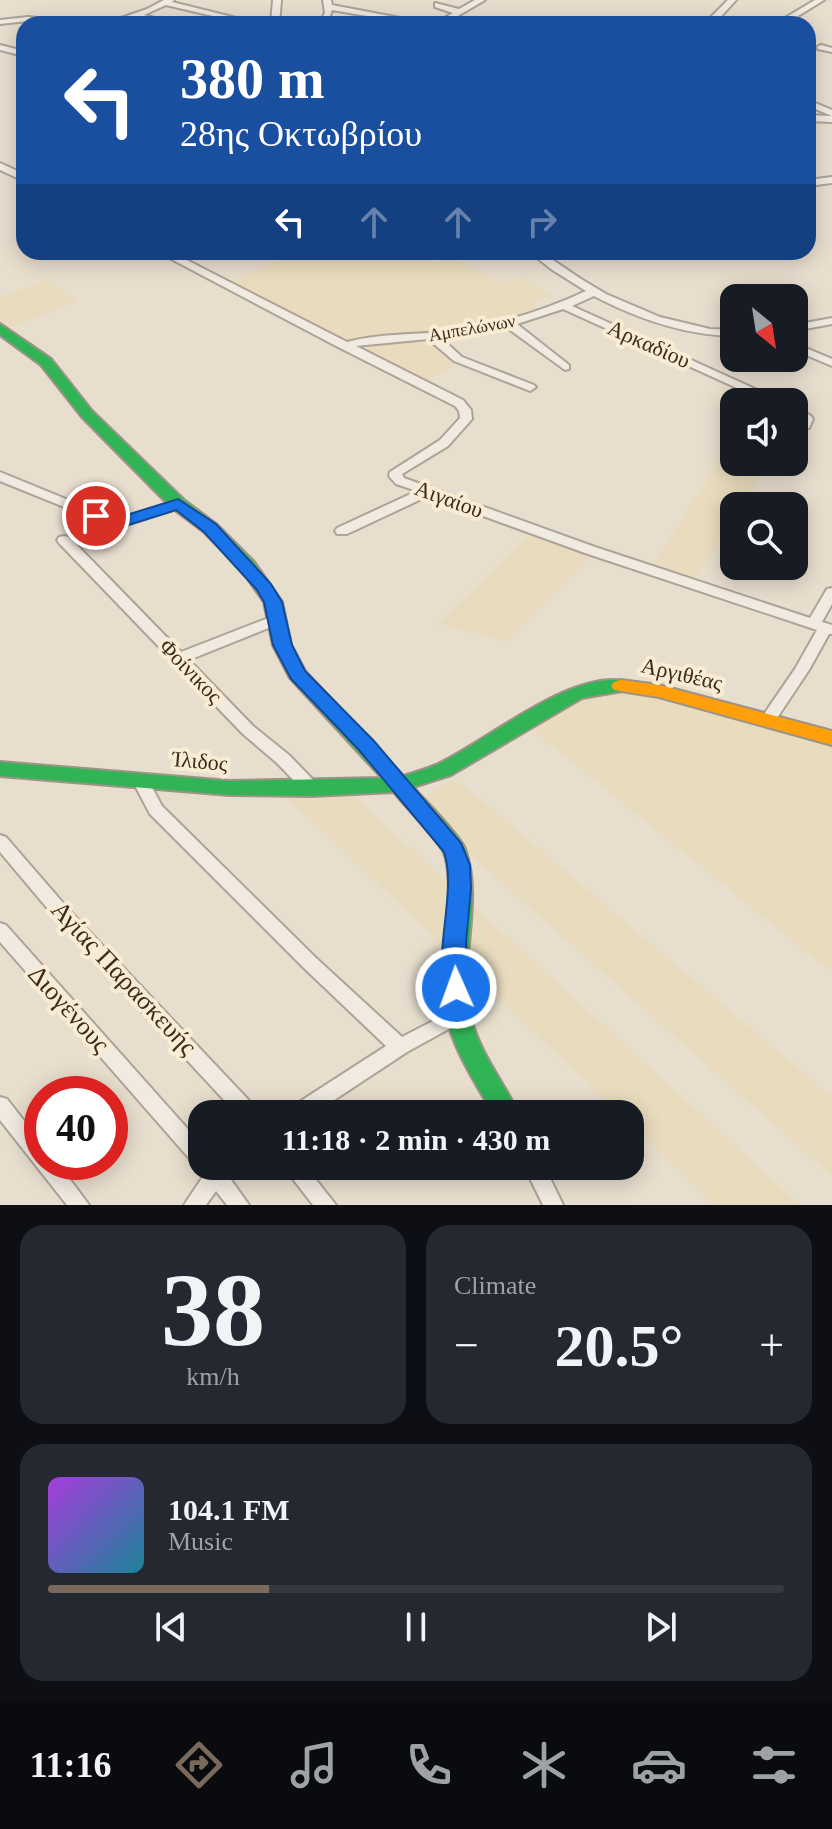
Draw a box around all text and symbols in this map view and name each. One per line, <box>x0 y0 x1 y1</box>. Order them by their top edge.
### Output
icon: left <box>48 48 152 152</box>
text: 380 m <box>180 48 325 110</box>
text: 28ης Οκτωβρίου <box>180 114 422 154</box>
icon: left <box>268 200 312 244</box>
icon: ahead <box>352 200 396 244</box>
icon: ahead <box>436 200 480 244</box>
icon: right <box>520 200 564 244</box>
north arrow <box>720 284 808 372</box>
map controls <box>720 284 808 580</box>
street label: Αμπελώνων <box>427 311 517 345</box>
street label: Αρκαδίου <box>604 315 694 373</box>
button: sound <box>720 388 808 476</box>
street label: Αιγαίου <box>411 475 487 523</box>
pin <box>62 482 130 550</box>
button: search <box>720 492 808 580</box>
icon: arrive <box>74 494 118 538</box>
street label: Φοίνικος <box>155 634 228 708</box>
street label: Αργιθέας <box>639 653 725 696</box>
street label: Ίλιδος <box>170 746 229 776</box>
street label: Αγίας Παρασκευής <box>45 895 203 1061</box>
position arrow <box>414 946 498 1030</box>
street label: Διογένους <box>22 960 116 1059</box>
speed limit sign: 40 <box>24 1076 128 1180</box>
text: 11:18 · 2 min · 430 m <box>282 1123 550 1156</box>
text: 38 <box>161 1252 265 1367</box>
text: Climate <box>454 1271 536 1300</box>
text: 20.5° <box>555 1313 684 1379</box>
text: − <box>454 1321 479 1370</box>
text: + <box>759 1321 784 1370</box>
text: km/h <box>186 1362 240 1391</box>
text: 104.1 FM <box>168 1493 290 1526</box>
text: Music <box>168 1527 233 1556</box>
icon: previous <box>149 1605 193 1649</box>
icon: pause <box>394 1605 438 1649</box>
icon: next <box>639 1605 683 1649</box>
icon: directions <box>171 1737 227 1793</box>
icon: music <box>286 1737 342 1793</box>
icon: phone <box>401 1737 457 1793</box>
icon: climate <box>516 1737 572 1793</box>
icon: car <box>631 1737 687 1793</box>
icon: filters <box>746 1737 802 1793</box>
text: 11:16 <box>30 1745 112 1785</box>

